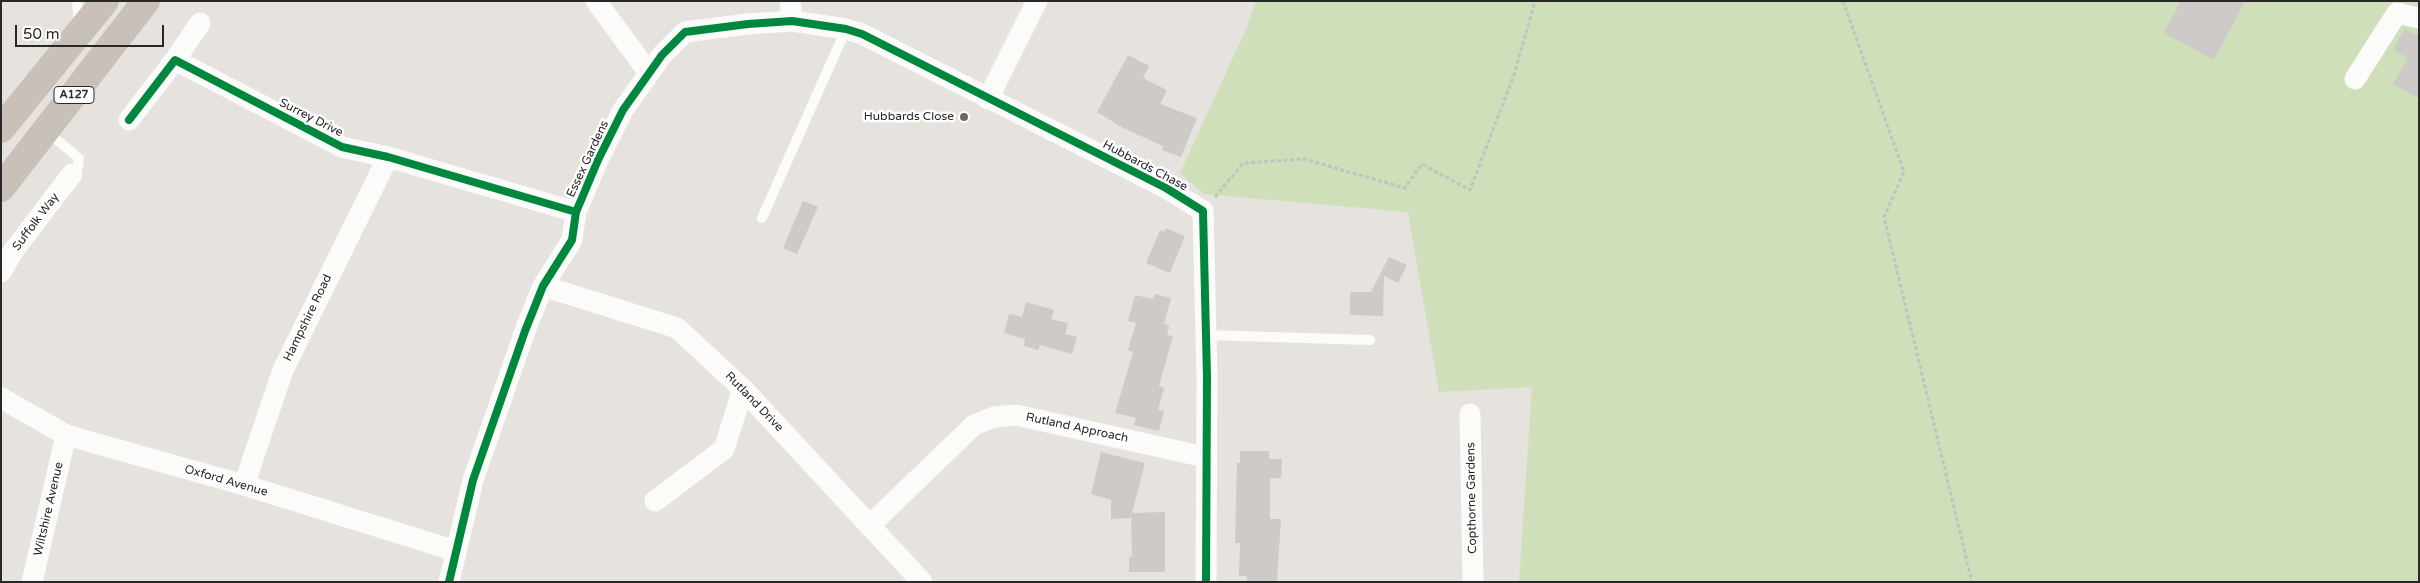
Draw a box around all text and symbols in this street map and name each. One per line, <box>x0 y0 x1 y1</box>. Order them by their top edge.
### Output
scale bar <box>18 15 166 47</box>
text: 50 m <box>23 25 60 43</box>
road number: A127 <box>54 86 94 104</box>
street label: Surrey Drive <box>277 96 345 140</box>
place label: Hubbards Close <box>864 110 954 124</box>
marker: Hubbards Close <box>958 111 970 123</box>
street label: Essex Gardens <box>564 118 612 200</box>
street label: Hubbards Chase <box>1100 138 1190 194</box>
street label: Suffolk Way <box>10 190 62 254</box>
street label: Hampshire Road <box>281 272 335 364</box>
street label: Rutland Drive <box>722 369 786 435</box>
street label: Rutland Approach <box>1024 410 1130 446</box>
street label: Copthorne Gardens <box>1464 442 1480 554</box>
street label: Wiltshire Avenue <box>31 461 67 557</box>
street label: Oxford Avenue <box>183 462 269 500</box>

